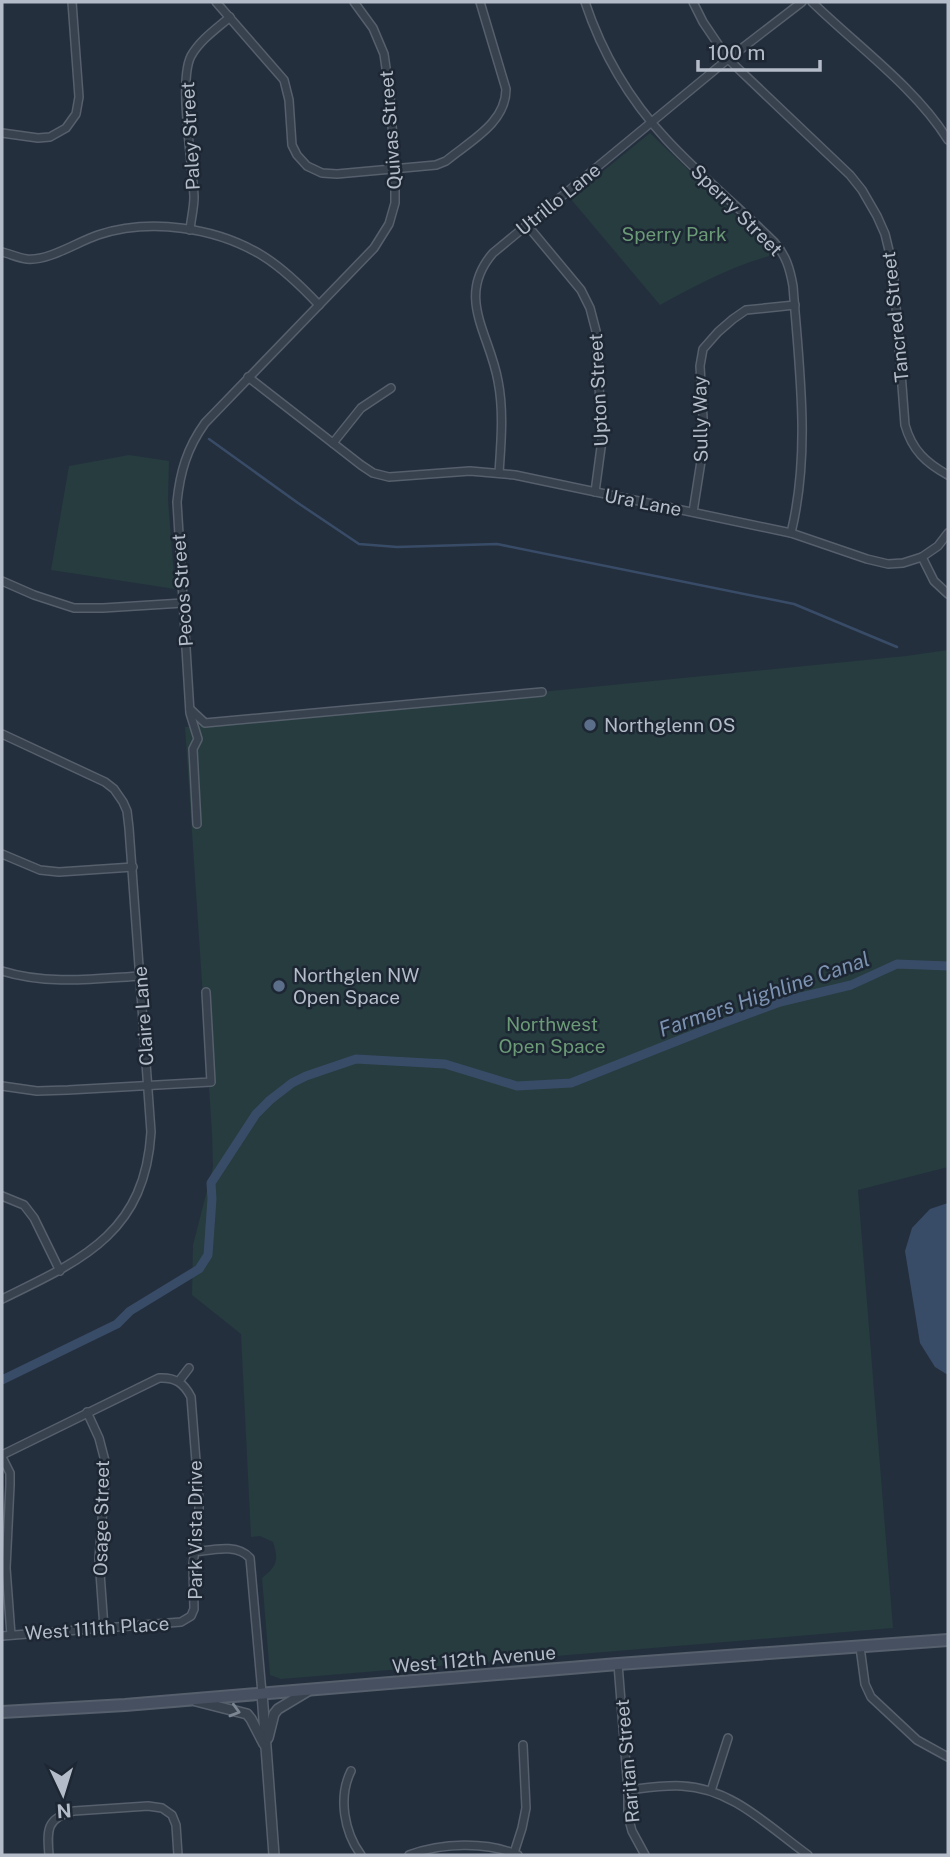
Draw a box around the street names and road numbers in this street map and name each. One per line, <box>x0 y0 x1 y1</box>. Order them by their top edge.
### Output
street label: Quivas Street <box>375 70 405 190</box>
street label: Paley Street <box>176 81 204 191</box>
street label: Utrillo Lane <box>511 158 605 240</box>
street label: Sperry Street <box>687 160 787 260</box>
street label: Tancred Street <box>877 251 913 383</box>
street label: Upton Street <box>584 333 612 447</box>
street label: Sully Way <box>688 375 712 463</box>
street label: Ura Lane <box>602 484 684 520</box>
street label: Pecos Street <box>167 533 197 647</box>
street label: Claire Lane <box>129 966 157 1066</box>
street label: Osage Street <box>89 1460 113 1576</box>
street label: Park Vista Drive <box>184 1460 206 1600</box>
street label: West 111th Place <box>24 1612 170 1644</box>
street label: West 112th Avenue <box>391 1641 557 1677</box>
street label: Raritan Street <box>611 1698 643 1824</box>

